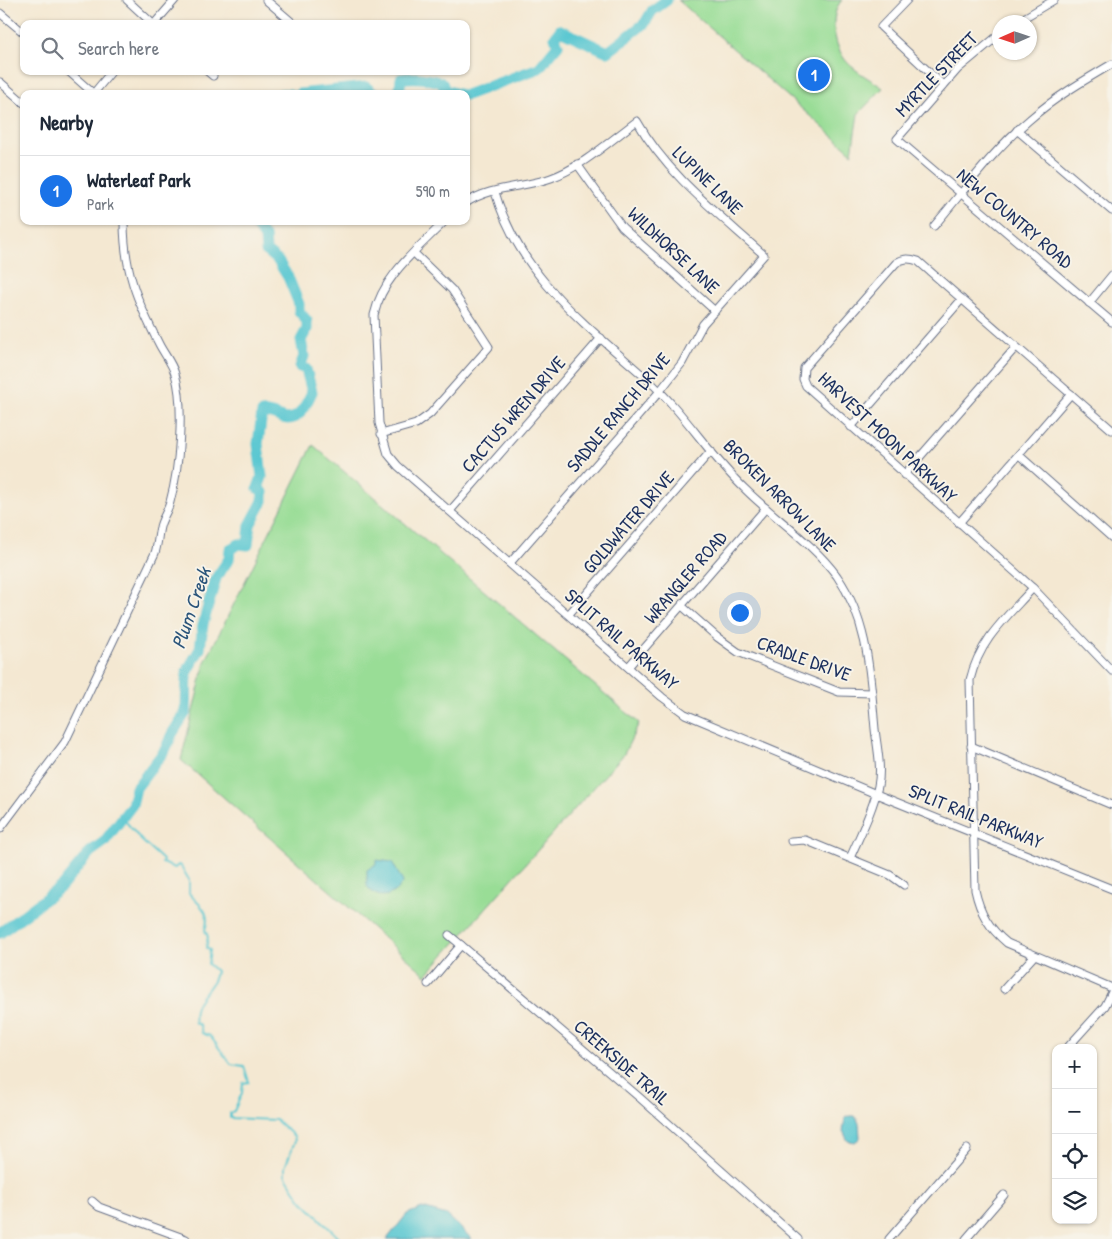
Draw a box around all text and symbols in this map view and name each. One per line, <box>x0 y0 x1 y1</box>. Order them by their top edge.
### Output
north arrow <box>992 15 1037 60</box>
search box <box>20 20 470 75</box>
street label: MYRTLE STREET <box>889 25 984 122</box>
icon: search <box>38 34 66 62</box>
text: Search here <box>78 35 159 61</box>
pin: 1 <box>798 56 830 94</box>
text: Nearby <box>40 108 93 137</box>
street label: LUPINE LANE <box>667 140 749 221</box>
street label: NEW COUNTRY ROAD <box>952 162 1078 274</box>
text: Waterleaf Park <box>87 167 191 193</box>
text: 1 <box>53 180 59 202</box>
text: 590 m <box>416 180 450 202</box>
text: Park <box>87 193 114 215</box>
street label: WILDHORSE LANE <box>622 201 726 300</box>
street label: SADDLE RANCH DRIVE <box>560 346 676 477</box>
street label: CACTUS WREN DRIVE <box>455 350 571 478</box>
street label: HARVEST MOON PARKWAY <box>813 366 964 509</box>
street label: BROKEN ARROW LANE <box>718 433 843 558</box>
street label: GOLDWATER DRIVE <box>576 465 680 579</box>
street label: WRANGLER ROAD <box>638 525 732 629</box>
water label: Plum Creek <box>164 562 218 652</box>
street label: SPLIT RAIL PARKWAY <box>560 582 685 696</box>
your location <box>727 600 753 626</box>
street label: CRADLE DRIVE <box>753 629 855 687</box>
street label: SPLIT RAIL PARKWAY <box>905 777 1048 855</box>
street label: CREEKSIDE TRAIL <box>569 1013 675 1111</box>
map controls <box>1052 1044 1097 1224</box>
button: + <box>1052 1044 1097 1089</box>
button: − <box>1052 1089 1097 1134</box>
button: locate <box>1052 1134 1097 1179</box>
button: layers <box>1052 1179 1097 1224</box>

